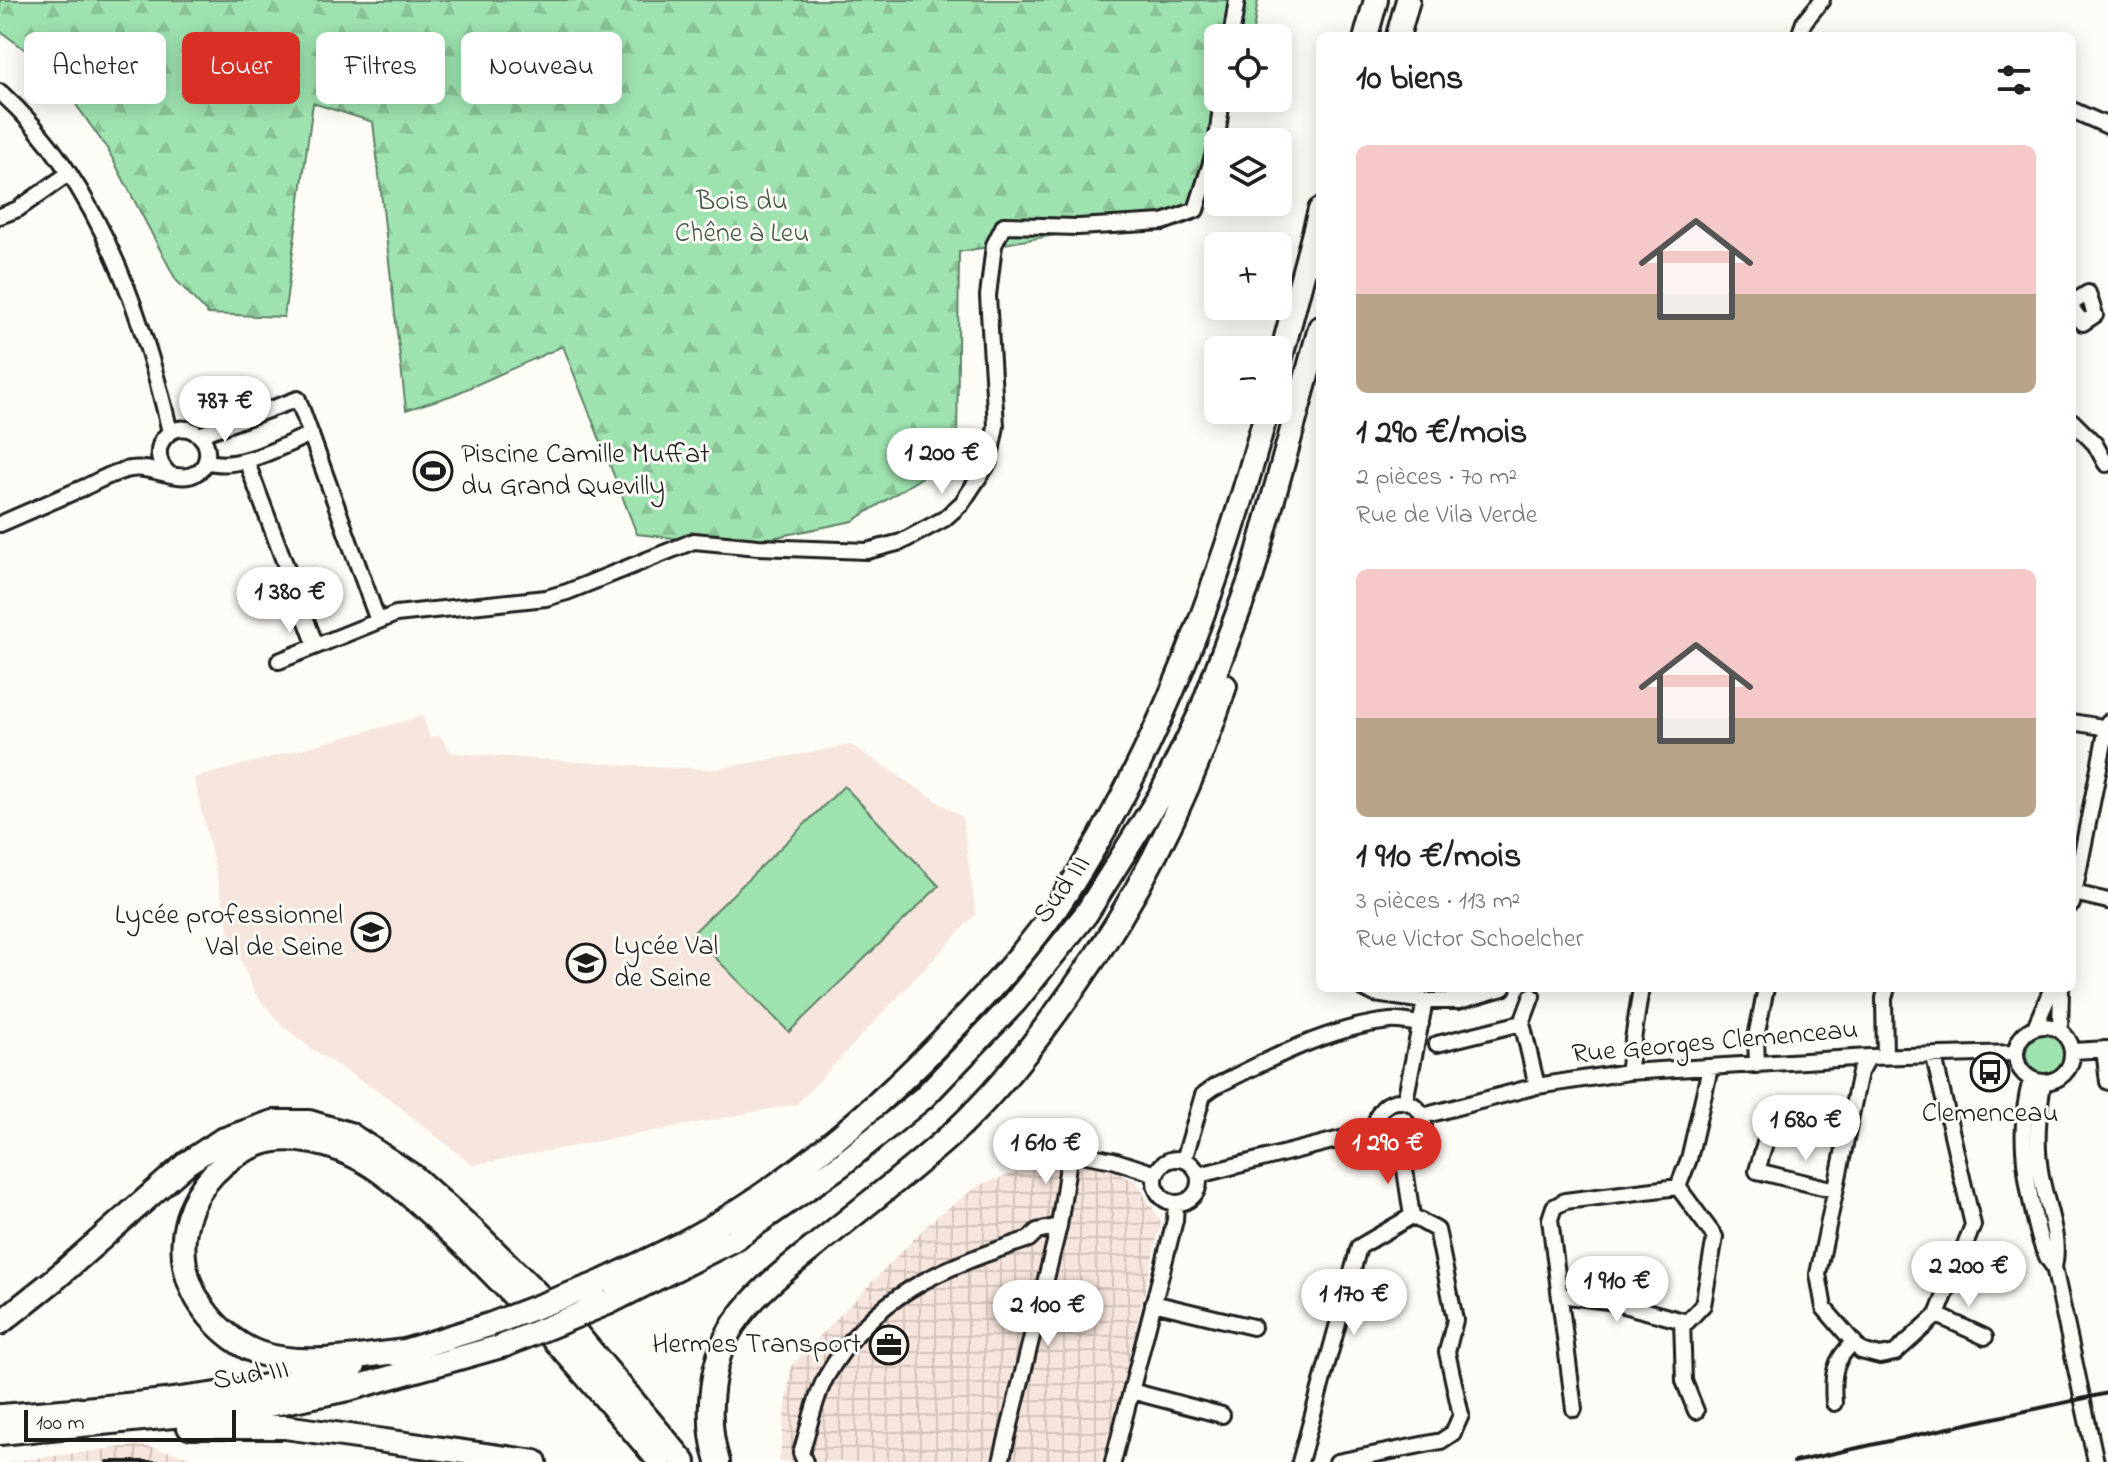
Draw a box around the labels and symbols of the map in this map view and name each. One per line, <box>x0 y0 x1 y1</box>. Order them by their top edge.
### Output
park label: Bois du Chêne à Leu <box>675 182 809 255</box>
pin: 787 € <box>169 376 281 444</box>
pin: 1 200 € <box>868 428 1016 496</box>
place label: Piscine Camille Muffat du Grand Quevilly <box>461 435 709 508</box>
sports icon: Piscine Camille Muffat du Grand Quevilly <box>412 450 454 492</box>
pin: 1 380 € <box>216 567 364 635</box>
street label: Sud III <box>1024 847 1102 933</box>
place label: Lycée professionnel Val de Seine <box>115 896 343 969</box>
school or university icon: Lycée professionnel Val de Seine <box>350 911 392 953</box>
place label: Lycée Val de Seine <box>614 927 718 1000</box>
school or university icon: Lycée Val de Seine <box>565 942 607 984</box>
street label: Rue Georges Clemenceau <box>1570 1010 1860 1076</box>
bus stop icon: Clemenceau <box>1969 1051 2011 1093</box>
place label: Clemenceau <box>1922 1094 2058 1135</box>
pin: 1 680 € <box>1732 1095 1880 1163</box>
pin: 1 610 € <box>972 1118 1120 1186</box>
pin: 1 290 € <box>1314 1118 1462 1186</box>
pin: 2 200 € <box>1895 1241 2043 1309</box>
pin: 1 910 € <box>1543 1256 1691 1324</box>
pin: 1 170 € <box>1280 1269 1428 1337</box>
pin: 2 100 € <box>974 1280 1122 1348</box>
office icon: Hermes Transport <box>868 1324 910 1366</box>
place label: Hermes Transport <box>652 1325 861 1366</box>
street label: Sud III <box>210 1350 292 1402</box>
scale bar <box>24 1406 236 1442</box>

